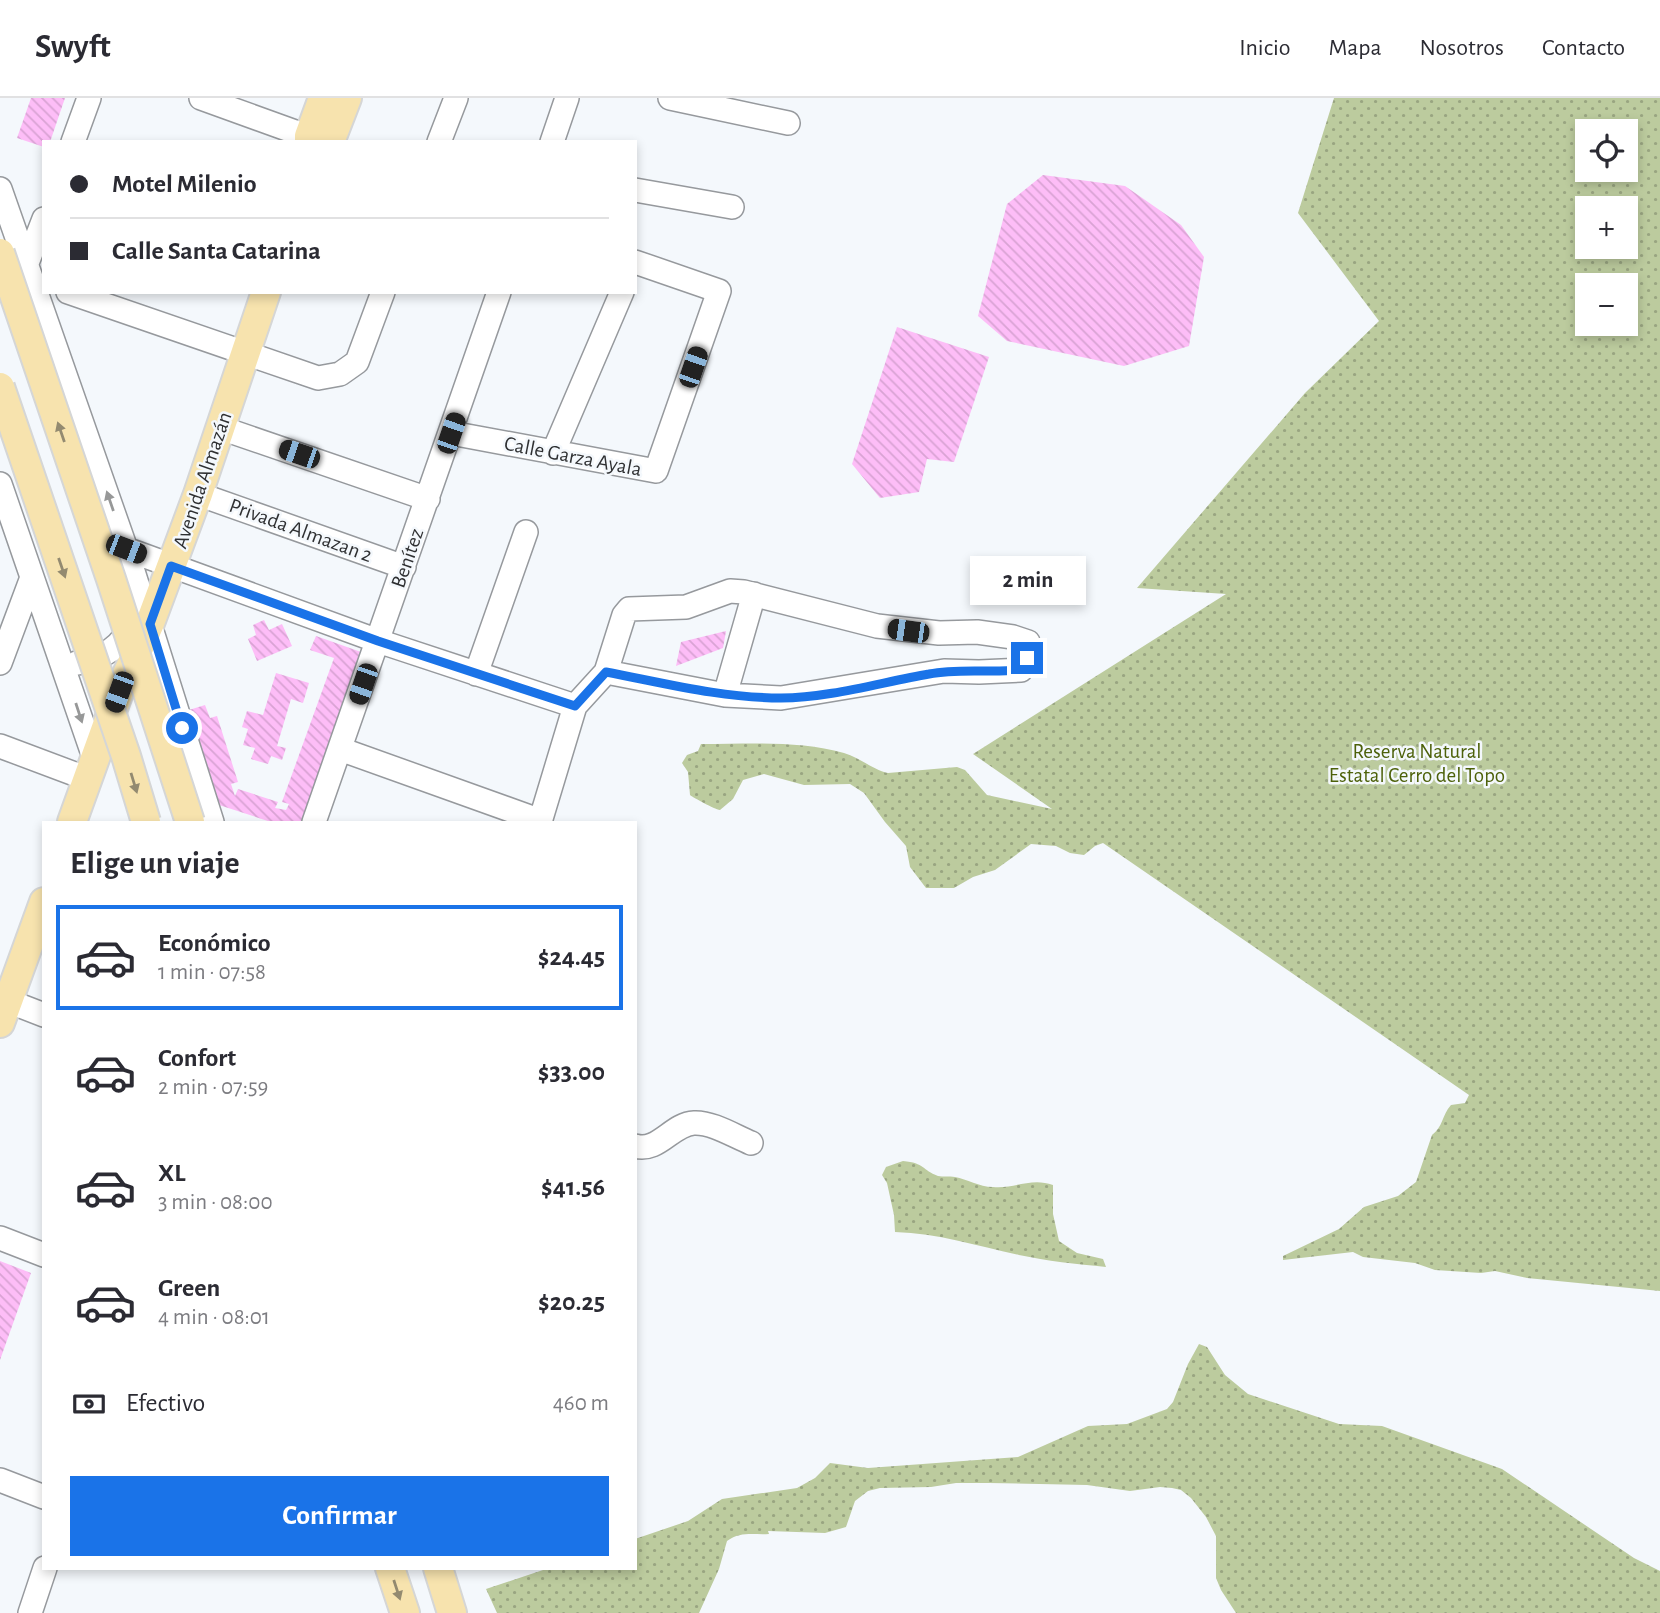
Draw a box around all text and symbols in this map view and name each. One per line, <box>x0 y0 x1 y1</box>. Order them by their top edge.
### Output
text: Swyft <box>35 31 111 64</box>
text: Inicio <box>1239 36 1290 60</box>
text: Mapa <box>1328 36 1382 60</box>
text: Nosotros <box>1420 36 1504 60</box>
text: Contacto <box>1542 36 1625 60</box>
map controls <box>1575 119 1638 336</box>
button: locate <box>1575 119 1638 182</box>
text: Motel Milenio <box>112 171 257 197</box>
button: + <box>1575 196 1638 259</box>
text: Calle Santa Catarina <box>112 238 321 264</box>
button: − <box>1575 273 1638 336</box>
car <box>677 344 710 390</box>
street label: Avenida Almazán <box>169 409 236 551</box>
car <box>435 410 468 456</box>
one-way arrow <box>55 421 66 442</box>
street label: Calle Garza Ayala <box>502 433 644 480</box>
car <box>276 437 323 471</box>
one-way arrow <box>104 490 115 511</box>
street label: Privada Almazan 2 <box>226 495 375 566</box>
street label: Benítez <box>388 526 427 591</box>
car <box>103 532 150 566</box>
callout: 2 min <box>969 556 1085 606</box>
one-way arrow <box>57 557 68 578</box>
text: 2 min <box>1002 569 1054 592</box>
car <box>886 618 931 644</box>
route end <box>1011 642 1043 674</box>
car <box>347 661 380 707</box>
car <box>102 669 137 715</box>
one-way arrow <box>75 703 85 724</box>
route start <box>166 712 198 744</box>
park label: Reserva Natural Estatal Cerro del Topo <box>1329 741 1505 786</box>
one-way arrow <box>130 773 140 794</box>
text: Elige un viaje <box>70 847 240 879</box>
icon: car <box>74 926 137 989</box>
text: Económico <box>158 930 271 956</box>
text: $24.45 <box>538 944 605 970</box>
text: 1 min · 07:58 <box>158 961 266 984</box>
icon: car <box>74 1041 137 1104</box>
text: Confort <box>158 1045 236 1071</box>
text: $33.00 <box>538 1059 605 1085</box>
text: 2 min · 07:59 <box>158 1076 268 1099</box>
icon: car <box>74 1156 137 1219</box>
text: XL <box>158 1160 185 1186</box>
text: $41.56 <box>541 1174 605 1200</box>
text: 3 min · 08:00 <box>158 1191 273 1214</box>
icon: car <box>74 1271 137 1334</box>
text: Green <box>158 1275 220 1301</box>
text: $20.25 <box>538 1289 605 1315</box>
text: 4 min · 08:01 <box>158 1306 270 1329</box>
icon: cash <box>70 1385 108 1423</box>
text: Efectivo <box>126 1390 205 1416</box>
text: 460 m <box>553 1392 609 1415</box>
button: Confirmar <box>70 1476 609 1556</box>
one-way arrow <box>392 1580 403 1601</box>

